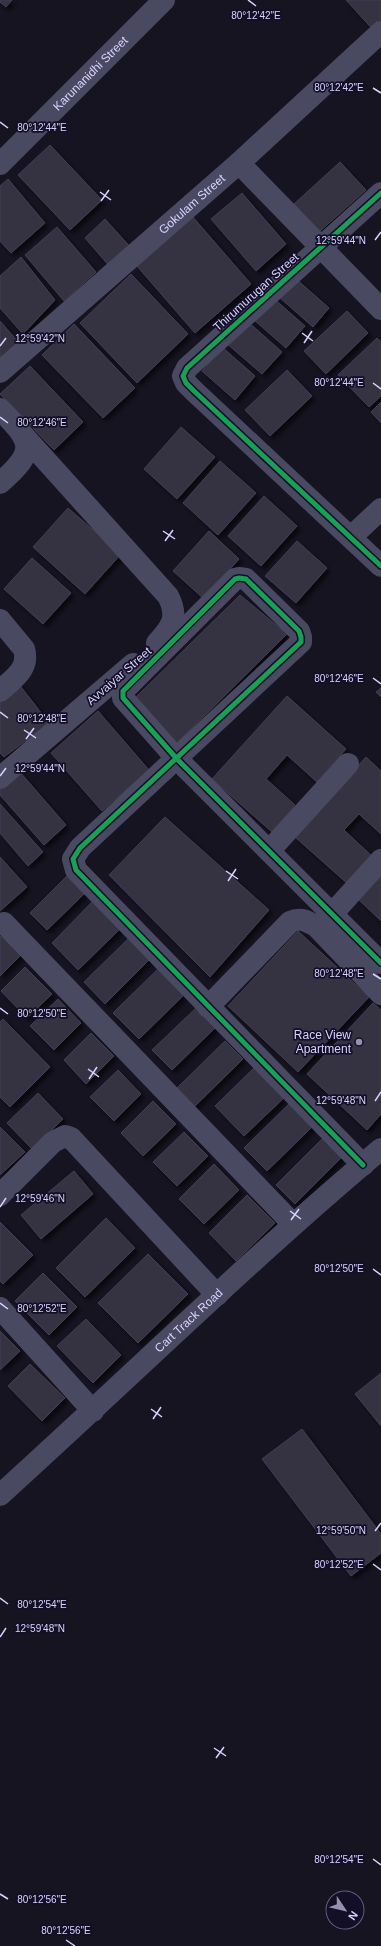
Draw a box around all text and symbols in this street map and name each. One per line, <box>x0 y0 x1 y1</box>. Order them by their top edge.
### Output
text: 80°12'42"E <box>231 10 281 21</box>
street label: Karunanidhi Street <box>50 33 131 114</box>
text: 80°12'42"E <box>314 82 364 93</box>
text: 80°12'44"E <box>17 122 67 133</box>
street label: Gokulam Street <box>156 171 228 237</box>
text: 12°59'44"N <box>316 235 366 246</box>
street label: Thirumurugan Street <box>210 250 302 334</box>
text: 12°59'42"N <box>15 333 65 344</box>
text: 80°12'44"E <box>314 377 364 388</box>
text: 80°12'46"E <box>17 417 67 428</box>
street label: Avvaiyar Street <box>84 644 155 708</box>
text: 80°12'46"E <box>314 673 364 684</box>
text: 80°12'48"E <box>17 713 67 724</box>
text: 12°59'44"N <box>15 763 65 774</box>
text: 80°12'48"E <box>314 968 364 979</box>
text: 80°12'50"E <box>17 1008 67 1019</box>
place label: Race View Apartment <box>294 1028 352 1056</box>
marker: Race View Apartment <box>354 1037 364 1047</box>
text: 12°59'48"N <box>316 1095 366 1106</box>
text: 12°59'46"N <box>15 1193 65 1204</box>
text: 80°12'50"E <box>314 1263 364 1274</box>
street label: Cart Track Road <box>152 1286 226 1355</box>
text: 80°12'52"E <box>17 1303 67 1314</box>
text: 12°59'50"N <box>316 1525 366 1536</box>
text: 80°12'52"E <box>314 1559 364 1570</box>
text: 80°12'54"E <box>17 1599 67 1610</box>
text: 12°59'48"N <box>15 1623 65 1634</box>
text: 80°12'54"E <box>314 1854 364 1865</box>
north arrow <box>325 1890 365 1930</box>
text: 80°12'56"E <box>17 1894 67 1905</box>
text: N <box>346 1909 360 1922</box>
text: 80°12'56"E <box>41 1925 91 1936</box>

